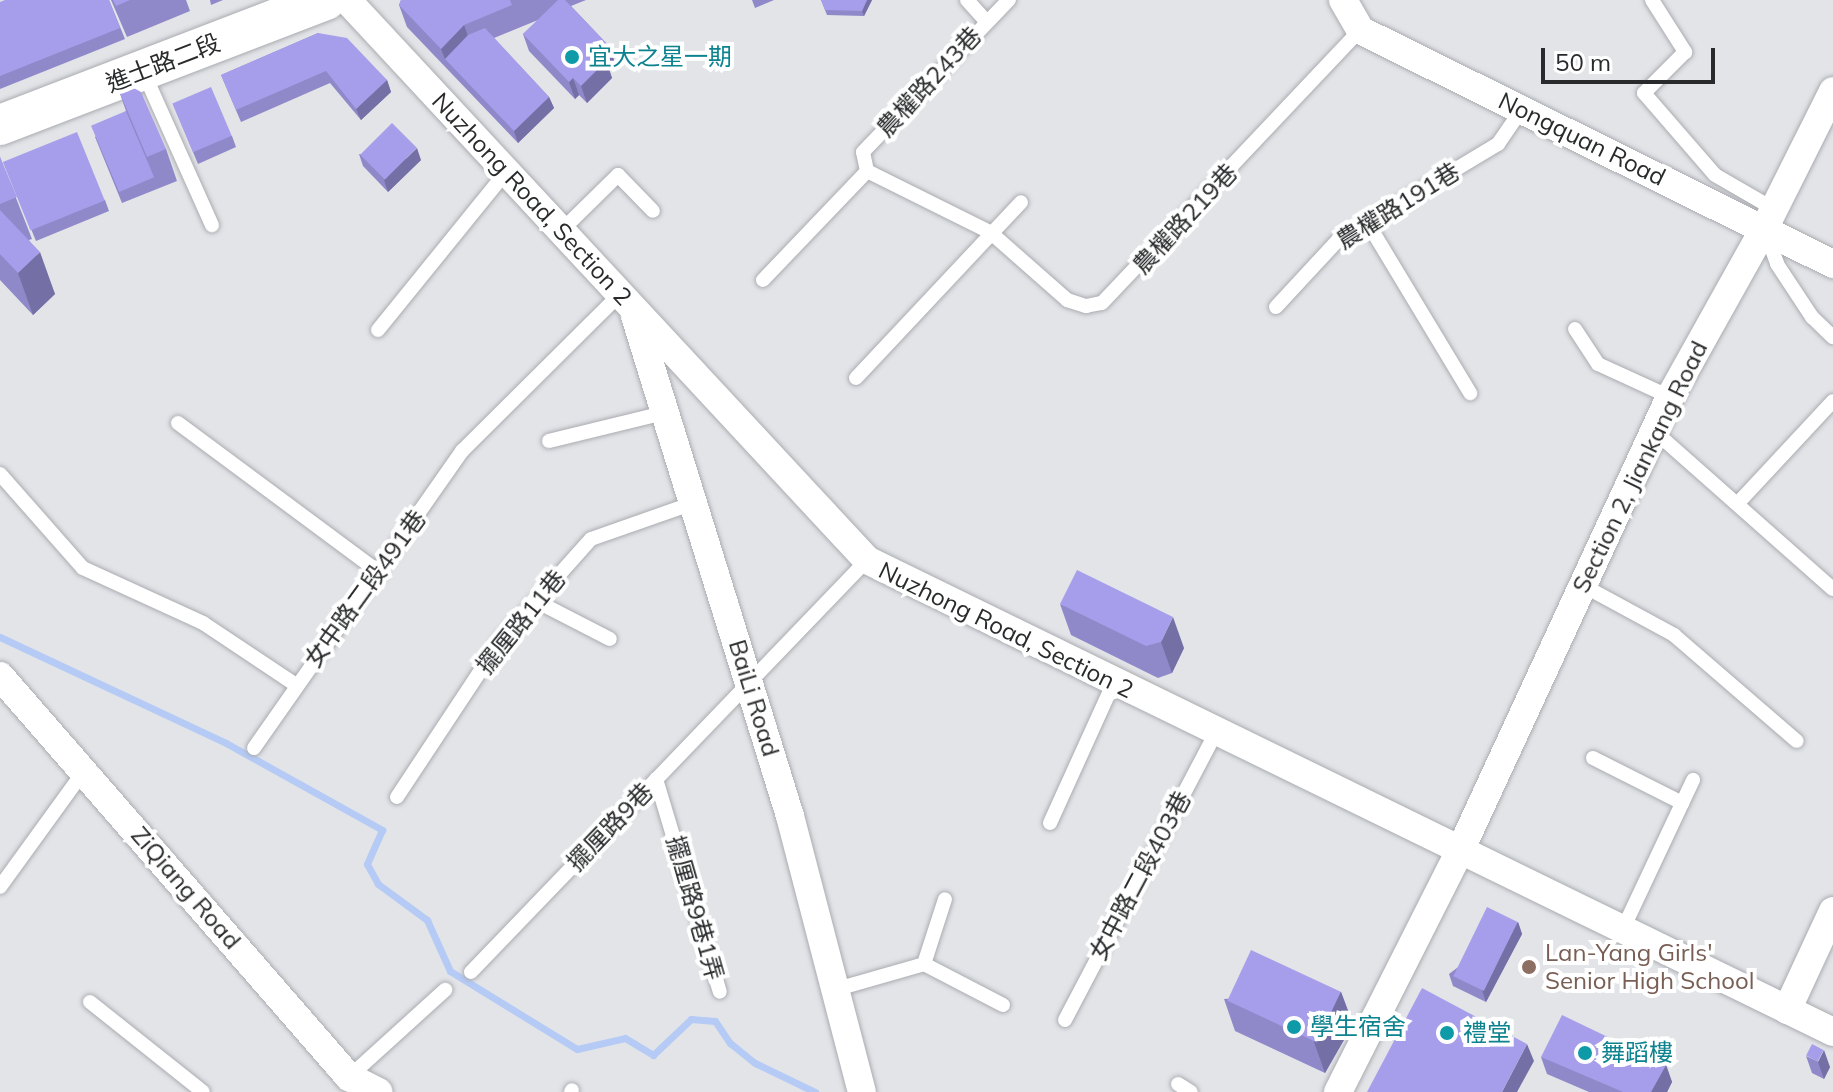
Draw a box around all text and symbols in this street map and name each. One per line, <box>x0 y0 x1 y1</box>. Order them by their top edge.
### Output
street label: 農權路243巷 <box>871 21 987 143</box>
street label: 進士路二段 <box>102 28 224 98</box>
scale bar <box>1545 32 1719 82</box>
place label: 宜大之星一期 <box>588 43 732 71</box>
text: 50 m <box>1555 47 1611 77</box>
marker: 宜大之星一期 <box>563 48 581 66</box>
street label: Nongquan Road <box>1494 86 1670 192</box>
street label: Nuzhong Road, Section 2 <box>426 87 638 311</box>
street label: 農權路191巷 <box>1331 157 1465 255</box>
street label: 農權路219巷 <box>1127 158 1243 280</box>
street label: Section 2, Jiankang Road <box>1566 336 1714 598</box>
street label: 女中路二段491巷 <box>298 505 432 673</box>
street label: Nuzhong Road, Section 2 <box>874 556 1138 704</box>
street label: 擺厘路11巷 <box>471 564 571 680</box>
street label: BaiLi Road <box>723 636 785 760</box>
street label: 擺厘路9巷 <box>561 777 659 877</box>
street label: 女中路二段403巷 <box>1083 787 1197 965</box>
street label: ZiQiang Road <box>125 821 247 955</box>
street label: 擺厘路9巷1弄 <box>661 833 729 983</box>
place label: Lan-Yang Girls' Senior High School <box>1545 939 1754 995</box>
marker: Lan-Yang Girls' Senior High School <box>1520 958 1538 976</box>
place label: 學生宿舍 <box>1310 1013 1406 1041</box>
marker: 學生宿舍 <box>1285 1018 1303 1036</box>
place label: 禮堂 <box>1463 1019 1511 1047</box>
marker: 禮堂 <box>1438 1024 1456 1042</box>
place label: 舞蹈樓 <box>1601 1039 1673 1067</box>
marker: 舞蹈樓 <box>1576 1044 1594 1062</box>

